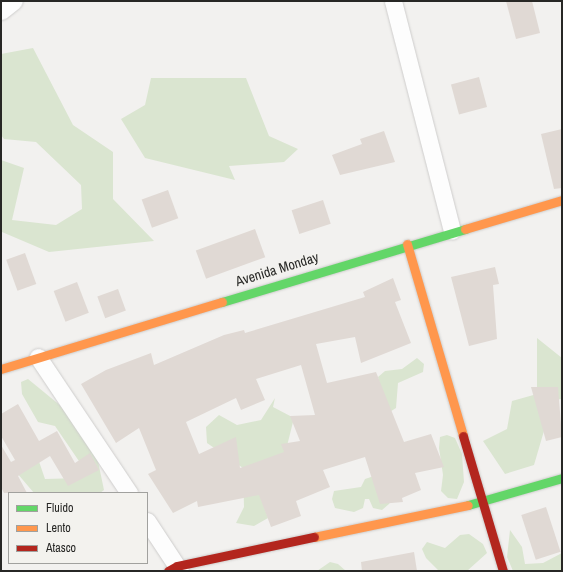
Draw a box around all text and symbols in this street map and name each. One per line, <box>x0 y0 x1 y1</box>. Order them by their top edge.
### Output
street label: Avenida Monday <box>233 248 321 290</box>
legend <box>8 492 148 564</box>
text: Fluido <box>46 500 73 516</box>
text: Lento <box>46 520 71 536</box>
text: Atasco <box>46 540 76 556</box>

